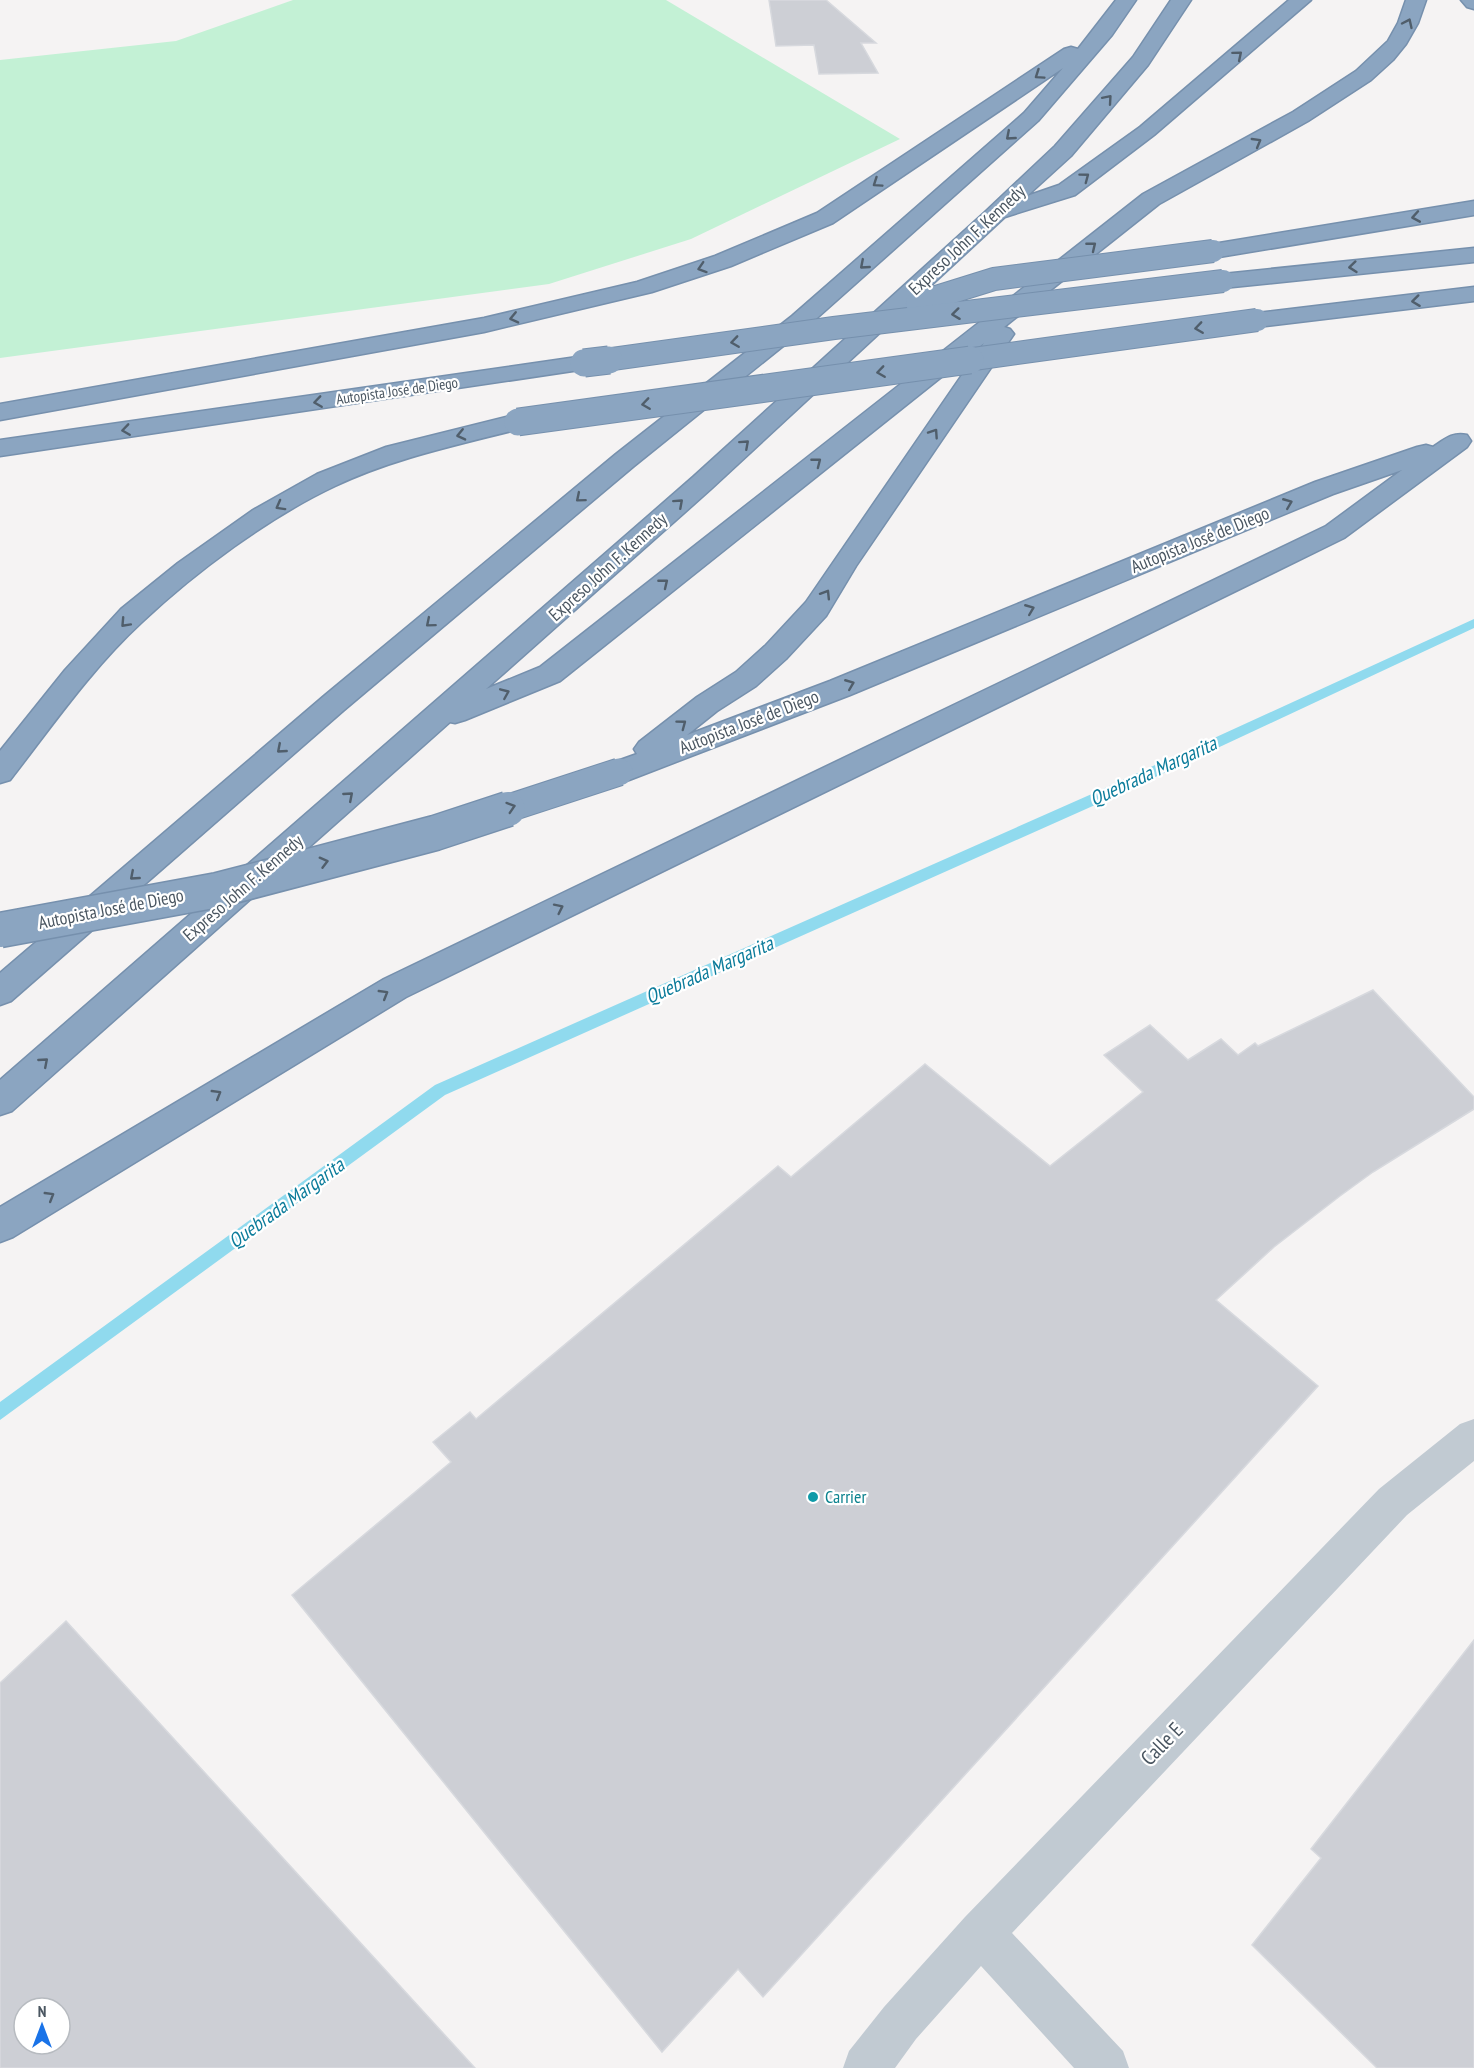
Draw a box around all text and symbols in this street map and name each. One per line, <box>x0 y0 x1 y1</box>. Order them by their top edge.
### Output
one-way arrow <box>1400 19 1412 30</box>
one-way arrow <box>1231 51 1242 62</box>
one-way arrow <box>1035 68 1046 79</box>
one-way arrow <box>1101 95 1112 106</box>
one-way arrow <box>1006 129 1017 140</box>
one-way arrow <box>1251 138 1261 149</box>
one-way arrow <box>1079 173 1090 184</box>
one-way arrow <box>873 176 884 187</box>
street label: Expreso John F. Kennedy <box>903 179 1030 300</box>
one-way arrow <box>1412 211 1421 223</box>
one-way arrow <box>1086 242 1097 253</box>
one-way arrow <box>860 258 870 269</box>
one-way arrow <box>697 261 708 273</box>
one-way arrow <box>1349 261 1358 273</box>
one-way arrow <box>1411 294 1421 306</box>
one-way arrow <box>952 307 961 319</box>
one-way arrow <box>509 310 519 323</box>
one-way arrow <box>1194 321 1204 333</box>
one-way arrow <box>730 336 740 348</box>
one-way arrow <box>876 365 886 377</box>
street label: Autopista José de Diego <box>335 373 459 408</box>
one-way arrow <box>314 395 324 408</box>
one-way arrow <box>642 398 651 410</box>
one-way arrow <box>121 424 130 436</box>
one-way arrow <box>456 428 466 441</box>
one-way arrow <box>927 428 938 439</box>
one-way arrow <box>738 440 749 451</box>
one-way arrow <box>810 458 821 469</box>
one-way arrow <box>576 490 587 501</box>
one-way arrow <box>1282 498 1293 510</box>
one-way arrow <box>276 499 286 510</box>
one-way arrow <box>673 499 683 510</box>
street label: Autopista José de Diego <box>1127 501 1273 578</box>
street label: Expreso John F. Kennedy <box>544 507 672 626</box>
one-way arrow <box>658 579 669 590</box>
one-way arrow <box>818 590 830 600</box>
one-way arrow <box>1024 604 1035 616</box>
one-way arrow <box>426 615 437 626</box>
one-way arrow <box>121 616 132 627</box>
one-way arrow <box>843 679 854 691</box>
street label: Autopista José de Diego <box>676 684 822 759</box>
one-way arrow <box>499 688 510 700</box>
one-way arrow <box>675 720 686 731</box>
water label: Quebrada Margarita <box>1085 730 1222 812</box>
one-way arrow <box>277 741 288 752</box>
one-way arrow <box>342 792 353 803</box>
one-way arrow <box>505 802 516 815</box>
street label: Expreso John F. Kennedy <box>178 829 308 946</box>
one-way arrow <box>319 856 329 869</box>
one-way arrow <box>130 869 141 880</box>
street label: Autopista José de Diego <box>36 883 186 934</box>
one-way arrow <box>553 904 564 916</box>
water label: Quebrada Margarita <box>641 930 778 1010</box>
one-way arrow <box>378 990 388 1002</box>
one-way arrow <box>37 1058 48 1069</box>
one-way arrow <box>211 1090 221 1102</box>
water label: Quebrada Margarita <box>223 1152 350 1254</box>
one-way arrow <box>44 1191 54 1203</box>
place label: Carrier <box>825 1485 866 1508</box>
marker: Carrier <box>806 1490 820 1504</box>
street label: Calle E <box>1135 1716 1189 1771</box>
north arrow <box>12 1996 72 2056</box>
text: N <box>38 2001 46 2021</box>

